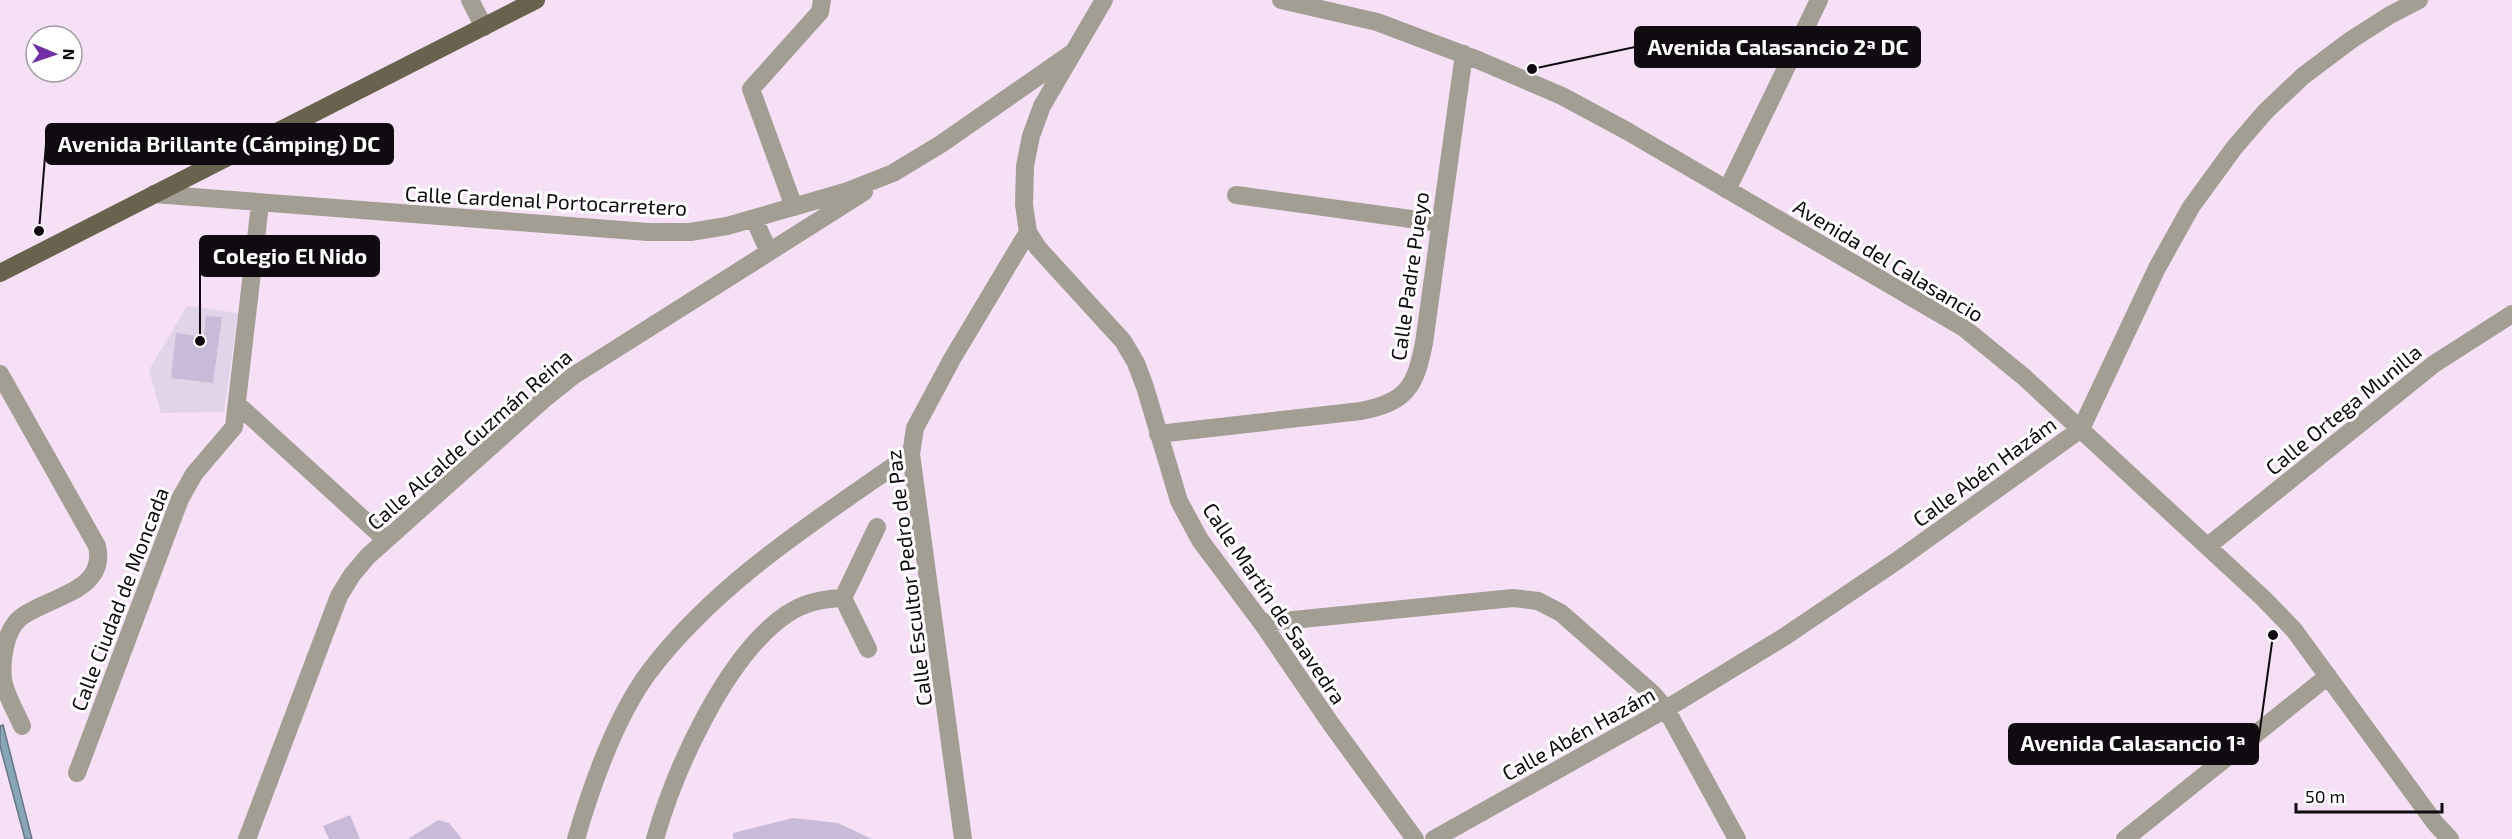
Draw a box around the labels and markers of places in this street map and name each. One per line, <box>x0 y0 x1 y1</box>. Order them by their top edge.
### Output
callout: Avenida Calasancio 2ª DC <box>1635 27 1920 67</box>
callout: Avenida Brillante (Cámping) DC <box>46 124 393 164</box>
callout: Colegio El Nido <box>200 236 379 276</box>
callout: Avenida Calasancio 1ª <box>2009 724 2258 764</box>

